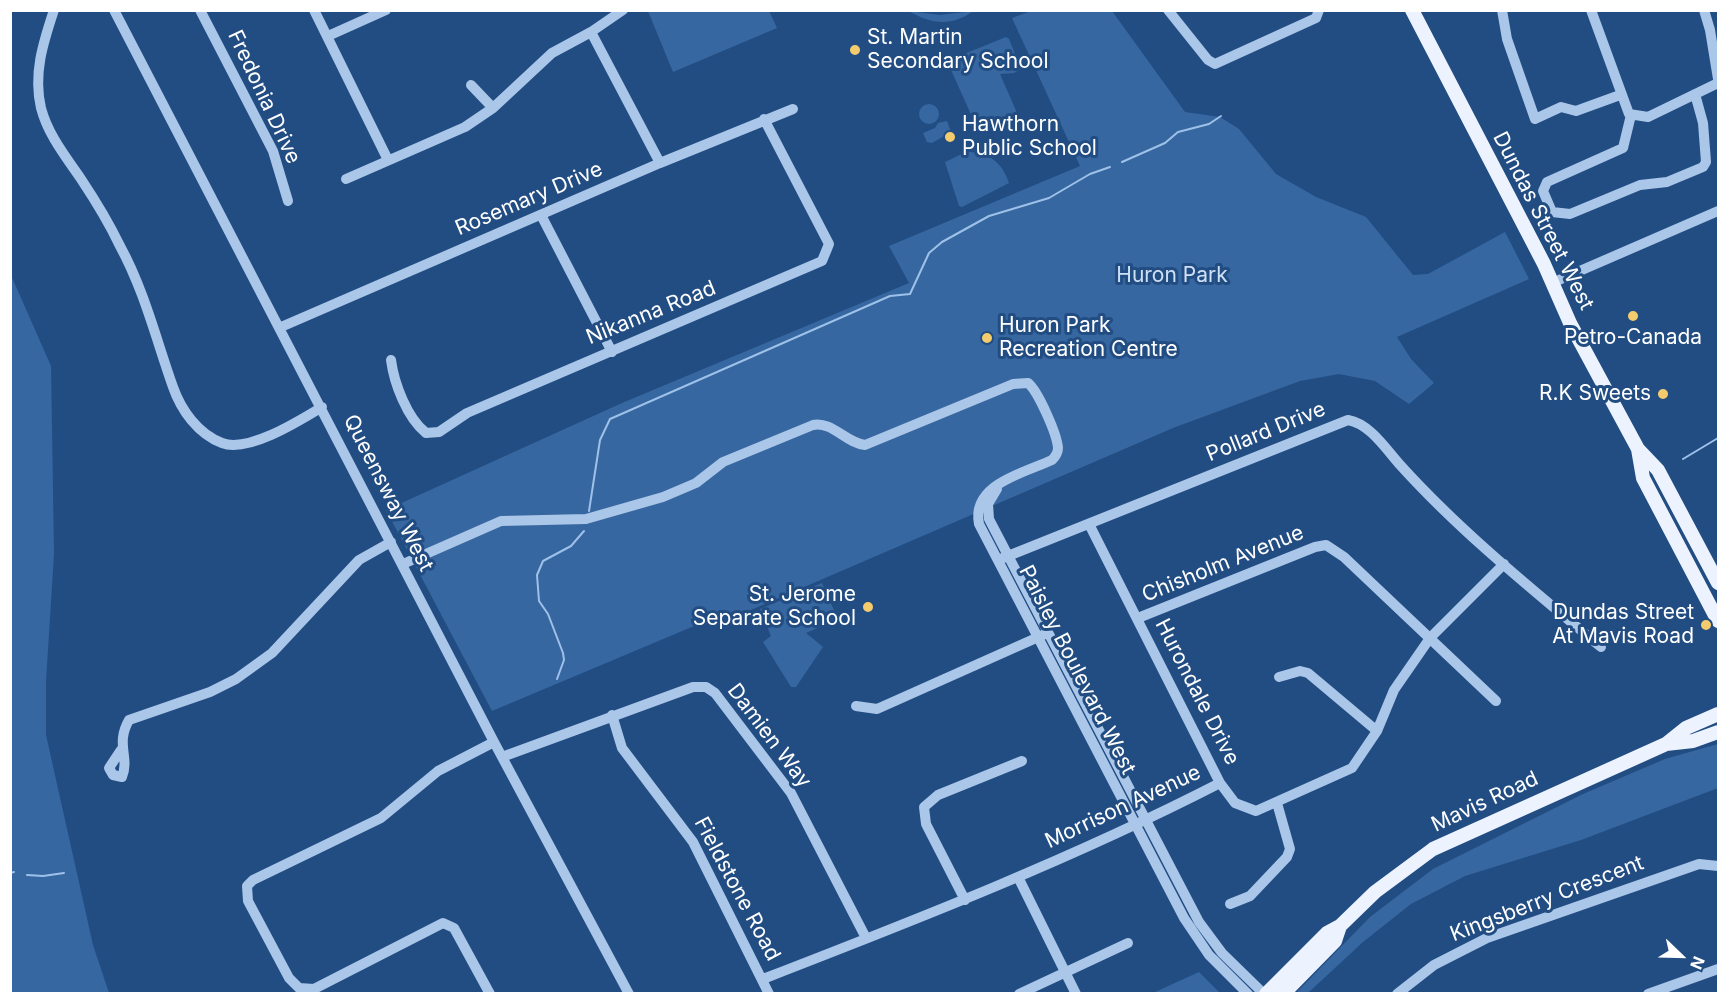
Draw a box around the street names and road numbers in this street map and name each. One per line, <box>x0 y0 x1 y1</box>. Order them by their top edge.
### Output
street label: Fredonia Drive <box>222 26 306 168</box>
street label: Dundas Street West <box>1487 128 1599 314</box>
street label: Rosemary Drive <box>452 157 606 241</box>
street label: Nikanna Road <box>583 276 719 350</box>
street label: Pollard Drive <box>1203 397 1329 467</box>
street label: Queensway West <box>338 410 438 576</box>
street label: Chisholm Avenue <box>1138 520 1308 608</box>
street label: Paisley Boulevard West <box>1013 561 1141 779</box>
street label: Hurondale Drive <box>1149 615 1245 769</box>
street label: Damien Way <box>722 679 816 793</box>
street label: Morrison Avenue <box>1041 760 1205 854</box>
street label: Mavis Road <box>1428 766 1542 838</box>
street label: Fieldstone Road <box>688 813 786 965</box>
street label: Kingsberry Crescent <box>1447 851 1647 947</box>

